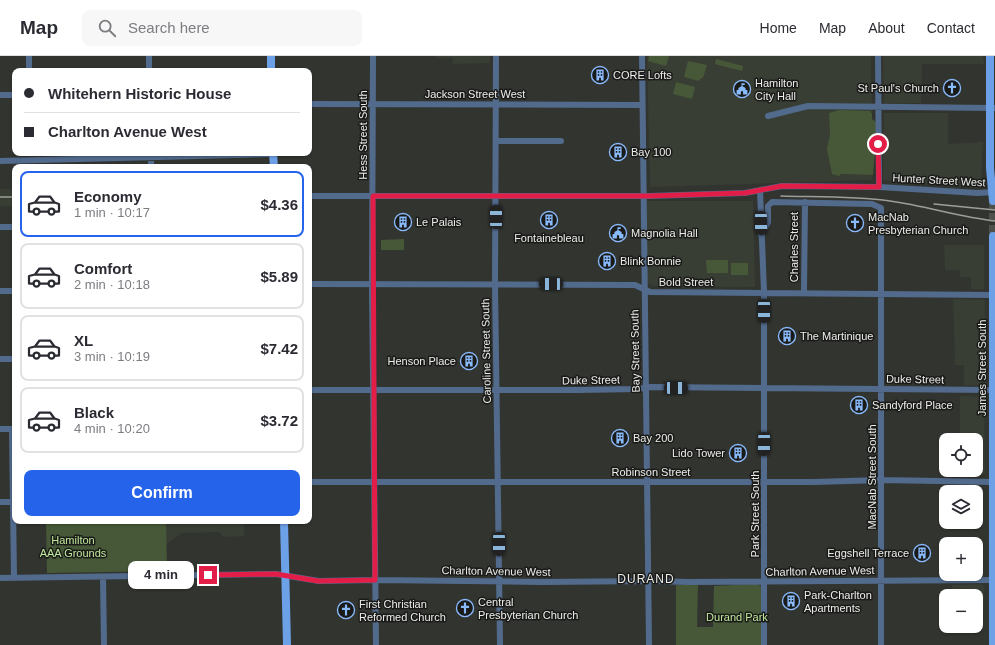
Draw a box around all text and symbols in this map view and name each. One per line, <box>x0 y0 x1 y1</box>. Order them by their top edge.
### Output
search box <box>82 10 362 46</box>
text: Map <box>20 17 58 38</box>
icon: search <box>96 17 118 39</box>
text: Search here <box>128 19 210 36</box>
text: Home <box>760 20 797 36</box>
text: Map <box>819 20 846 36</box>
text: About <box>868 20 905 36</box>
text: Contact <box>927 20 975 36</box>
building icon: CORE Lofts <box>590 65 610 85</box>
place label: CORE Lofts <box>613 69 672 81</box>
place label: Hamilton City Hall <box>755 77 798 102</box>
church icon: St Paul's Church <box>942 78 962 98</box>
public building icon: Hamilton City Hall <box>732 79 752 99</box>
place label: St Paul's Church <box>857 82 939 94</box>
text: Whitehern Historic House <box>48 85 231 102</box>
street label: Jackson Street West <box>425 88 525 100</box>
street label: Hess Street South <box>357 90 369 180</box>
text: Charlton Avenue West <box>48 123 207 140</box>
route start <box>869 135 887 153</box>
building icon: Bay 100 <box>608 142 628 162</box>
place label: Bay 100 <box>631 146 671 158</box>
street label: Hunter Street West <box>892 172 986 188</box>
icon: car <box>26 186 62 222</box>
text: Economy <box>74 188 142 205</box>
text: $4.36 <box>260 196 298 213</box>
text: 1 min · 10:17 <box>74 205 150 220</box>
car <box>490 205 502 229</box>
building icon: Fontainebleau <box>539 210 559 230</box>
car <box>755 211 767 235</box>
place label: MacNab Presbyterian Church <box>868 211 968 236</box>
building icon: Le Palais <box>393 212 413 232</box>
street label: Charles Street <box>788 212 800 282</box>
church icon: MacNab Presbyterian Church <box>845 213 865 233</box>
place label: Le Palais <box>416 216 462 228</box>
public building icon: Magnolia Hall <box>608 223 628 243</box>
place label: Magnolia Hall <box>631 227 698 239</box>
place label: Fontainebleau <box>514 232 584 244</box>
building icon: Blink Bonnie <box>597 251 617 271</box>
place label: Blink Bonnie <box>620 255 681 267</box>
icon: car <box>26 258 62 294</box>
text: Comfort <box>74 260 132 277</box>
text: $5.89 <box>260 268 298 285</box>
street label: Bold Street <box>659 276 713 288</box>
text: 2 min · 10:18 <box>74 277 150 292</box>
car <box>539 278 563 290</box>
street label: Caroline Street South <box>479 298 493 404</box>
car <box>758 299 770 323</box>
street label: Bay Street South <box>628 309 642 393</box>
street label: James Street South <box>976 320 988 416</box>
building icon: The Martinique <box>777 326 797 346</box>
icon: car <box>26 330 62 366</box>
place label: The Martinique <box>800 330 873 342</box>
text: XL <box>74 332 93 349</box>
text: $7.42 <box>260 340 298 357</box>
text: 3 min · 10:19 <box>74 349 150 364</box>
building icon: Henson Place <box>459 351 479 371</box>
place label: Henson Place <box>388 355 456 367</box>
street label: Duke Street <box>886 372 944 386</box>
street label: Duke Street <box>562 373 620 387</box>
car <box>664 382 688 394</box>
building icon: Sandyford Place <box>849 395 869 415</box>
place label: Sandyford Place <box>872 399 953 411</box>
icon: car <box>26 402 62 438</box>
text: Black <box>74 404 114 421</box>
text: $3.72 <box>260 412 298 429</box>
text: 4 min · 10:20 <box>74 421 150 436</box>
street label: MacNab Street South <box>866 424 878 530</box>
building icon: Bay 200 <box>610 428 630 448</box>
place label: Bay 200 <box>633 432 673 444</box>
car <box>758 432 770 456</box>
map controls <box>939 433 983 633</box>
button: locate <box>939 433 983 477</box>
building icon: Lido Tower <box>728 443 748 463</box>
place label: Lido Tower <box>672 447 725 459</box>
street label: Robinson Street <box>612 466 690 478</box>
button: Confirm <box>24 470 300 516</box>
street label: Park Street South <box>749 471 761 557</box>
button: layers <box>939 485 983 529</box>
car <box>493 532 505 556</box>
park label: Hamilton AAA Grounds <box>40 534 107 559</box>
button: + <box>939 537 983 581</box>
building icon: Eggshell Terrace <box>912 543 932 563</box>
place label: Eggshell Terrace <box>827 547 909 559</box>
callout: 4 min <box>128 561 194 589</box>
street label: Charlton Avenue West <box>441 564 551 578</box>
street label: Charlton Avenue West <box>765 564 875 578</box>
route end <box>199 566 217 584</box>
text: 4 min <box>144 567 178 582</box>
district label: DURAND <box>617 572 675 586</box>
place label: Park-Charlton Apartments <box>804 589 872 614</box>
button: − <box>939 589 983 633</box>
building icon: Park-Charlton Apartments <box>781 591 801 611</box>
place label: Central Presbyterian Church <box>478 596 578 621</box>
place label: First Christian Reformed Church <box>359 598 446 623</box>
church icon: Central Presbyterian Church <box>455 598 475 618</box>
church icon: First Christian Reformed Church <box>336 600 356 620</box>
park label: Durand Park <box>706 611 768 623</box>

